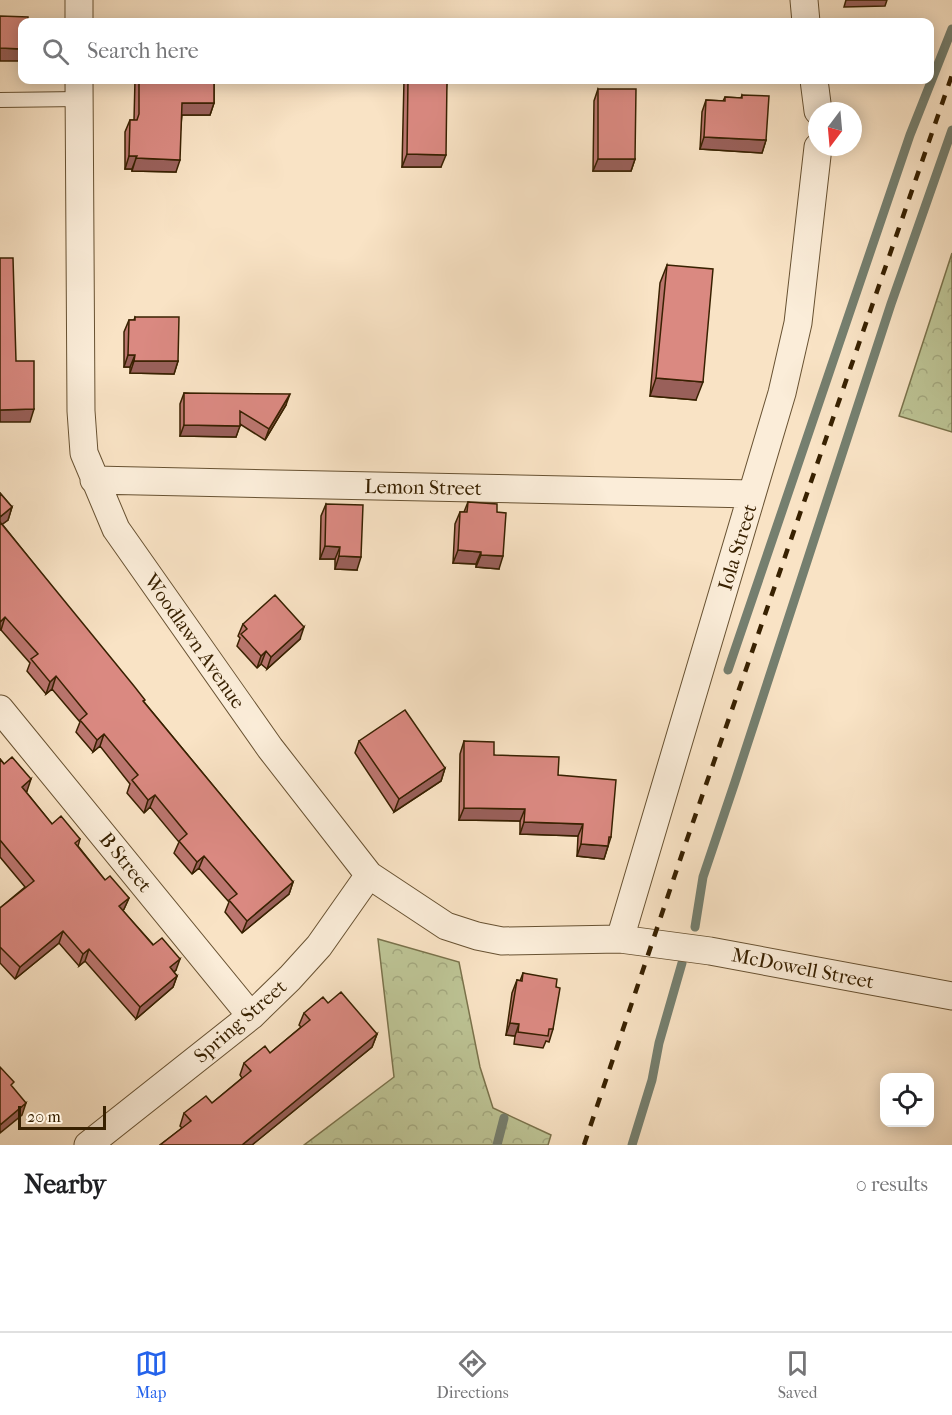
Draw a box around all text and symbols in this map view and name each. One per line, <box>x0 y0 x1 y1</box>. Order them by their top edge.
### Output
search box <box>18 18 934 84</box>
icon: search <box>39 35 72 68</box>
text: Search here <box>87 38 199 64</box>
north arrow <box>808 102 862 156</box>
street label: Lemon Street <box>364 475 482 500</box>
street label: Iola Street <box>713 501 762 593</box>
street label: Woodlawn Avenue <box>139 569 250 713</box>
street label: B Street <box>95 828 157 897</box>
street label: McDowell Street <box>730 943 876 994</box>
street label: Spring Street <box>189 975 291 1068</box>
map controls <box>880 1073 934 1127</box>
button: locate <box>880 1073 934 1127</box>
scale bar <box>18 1103 106 1130</box>
text: 20 m <box>27 1107 61 1126</box>
text: Nearby <box>24 1169 106 1200</box>
text: 0 results <box>856 1173 928 1196</box>
tab: Map <box>135 1347 168 1402</box>
tab: Directions <box>437 1347 509 1402</box>
tab: Saved <box>778 1347 817 1402</box>

